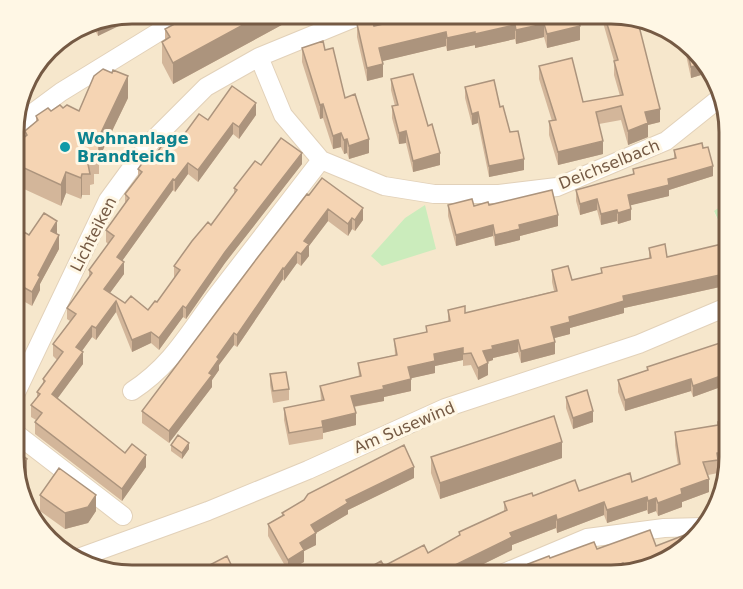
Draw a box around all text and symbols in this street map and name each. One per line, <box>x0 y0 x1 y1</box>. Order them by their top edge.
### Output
place label: Wohnanlage Brandteich <box>77 129 189 166</box>
street label: Deichselbach <box>556 136 662 193</box>
marker: Wohnanlage Brandteich <box>58 140 72 154</box>
street label: Lichteiken <box>66 194 120 275</box>
street label: Am Susewind <box>351 398 458 457</box>

